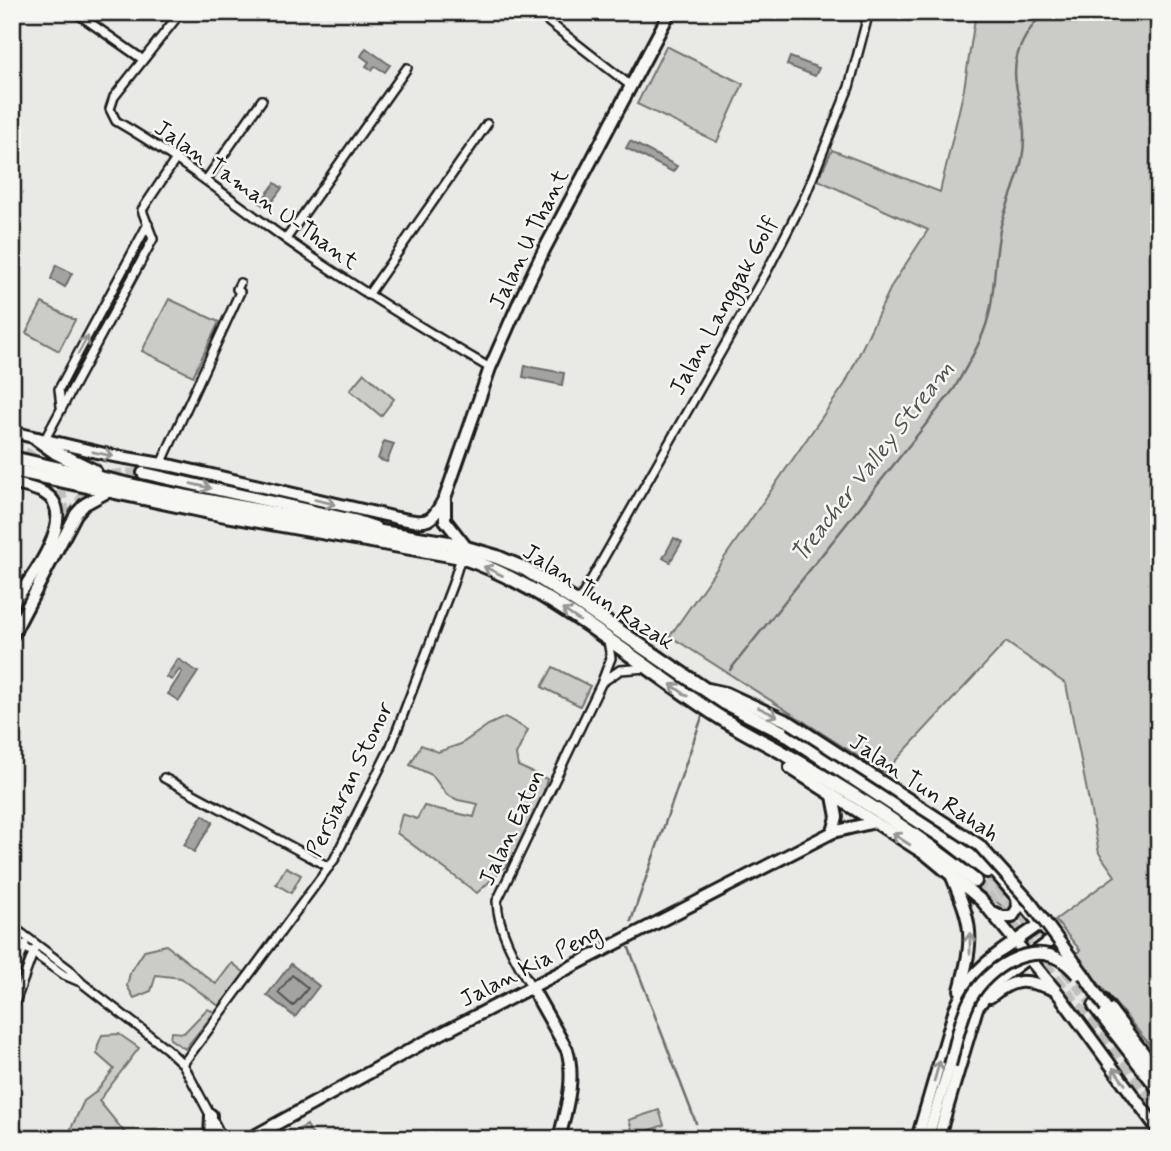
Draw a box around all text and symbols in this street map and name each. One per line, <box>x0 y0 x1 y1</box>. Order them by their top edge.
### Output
street label: Jalan Taman U-Thant <box>148 114 364 278</box>
street label: Jalan U Thant <box>483 164 577 315</box>
street label: Jalan Langgak Golf <box>663 211 788 402</box>
one-way arrow <box>77 335 90 356</box>
water label: Treacher Valley Stream <box>785 355 962 569</box>
one-way arrow <box>91 447 114 461</box>
one-way arrow <box>189 480 212 493</box>
one-way arrow <box>314 496 336 509</box>
street label: Jalan Tun Razak <box>516 537 679 658</box>
one-way arrow <box>482 563 503 576</box>
one-way arrow <box>562 608 581 623</box>
one-way arrow <box>670 683 689 697</box>
street label: Persiaran Stonor <box>300 697 402 863</box>
one-way arrow <box>757 706 778 720</box>
street label: Jalan Tun Rahah <box>843 728 1004 850</box>
street label: Jalan Eaton <box>473 765 553 891</box>
one-way arrow <box>892 832 912 846</box>
street label: Jalan Kia Peng <box>455 918 608 1017</box>
one-way arrow <box>963 932 977 955</box>
one-way arrow <box>931 1060 944 1082</box>
one-way arrow <box>1111 1067 1126 1086</box>

